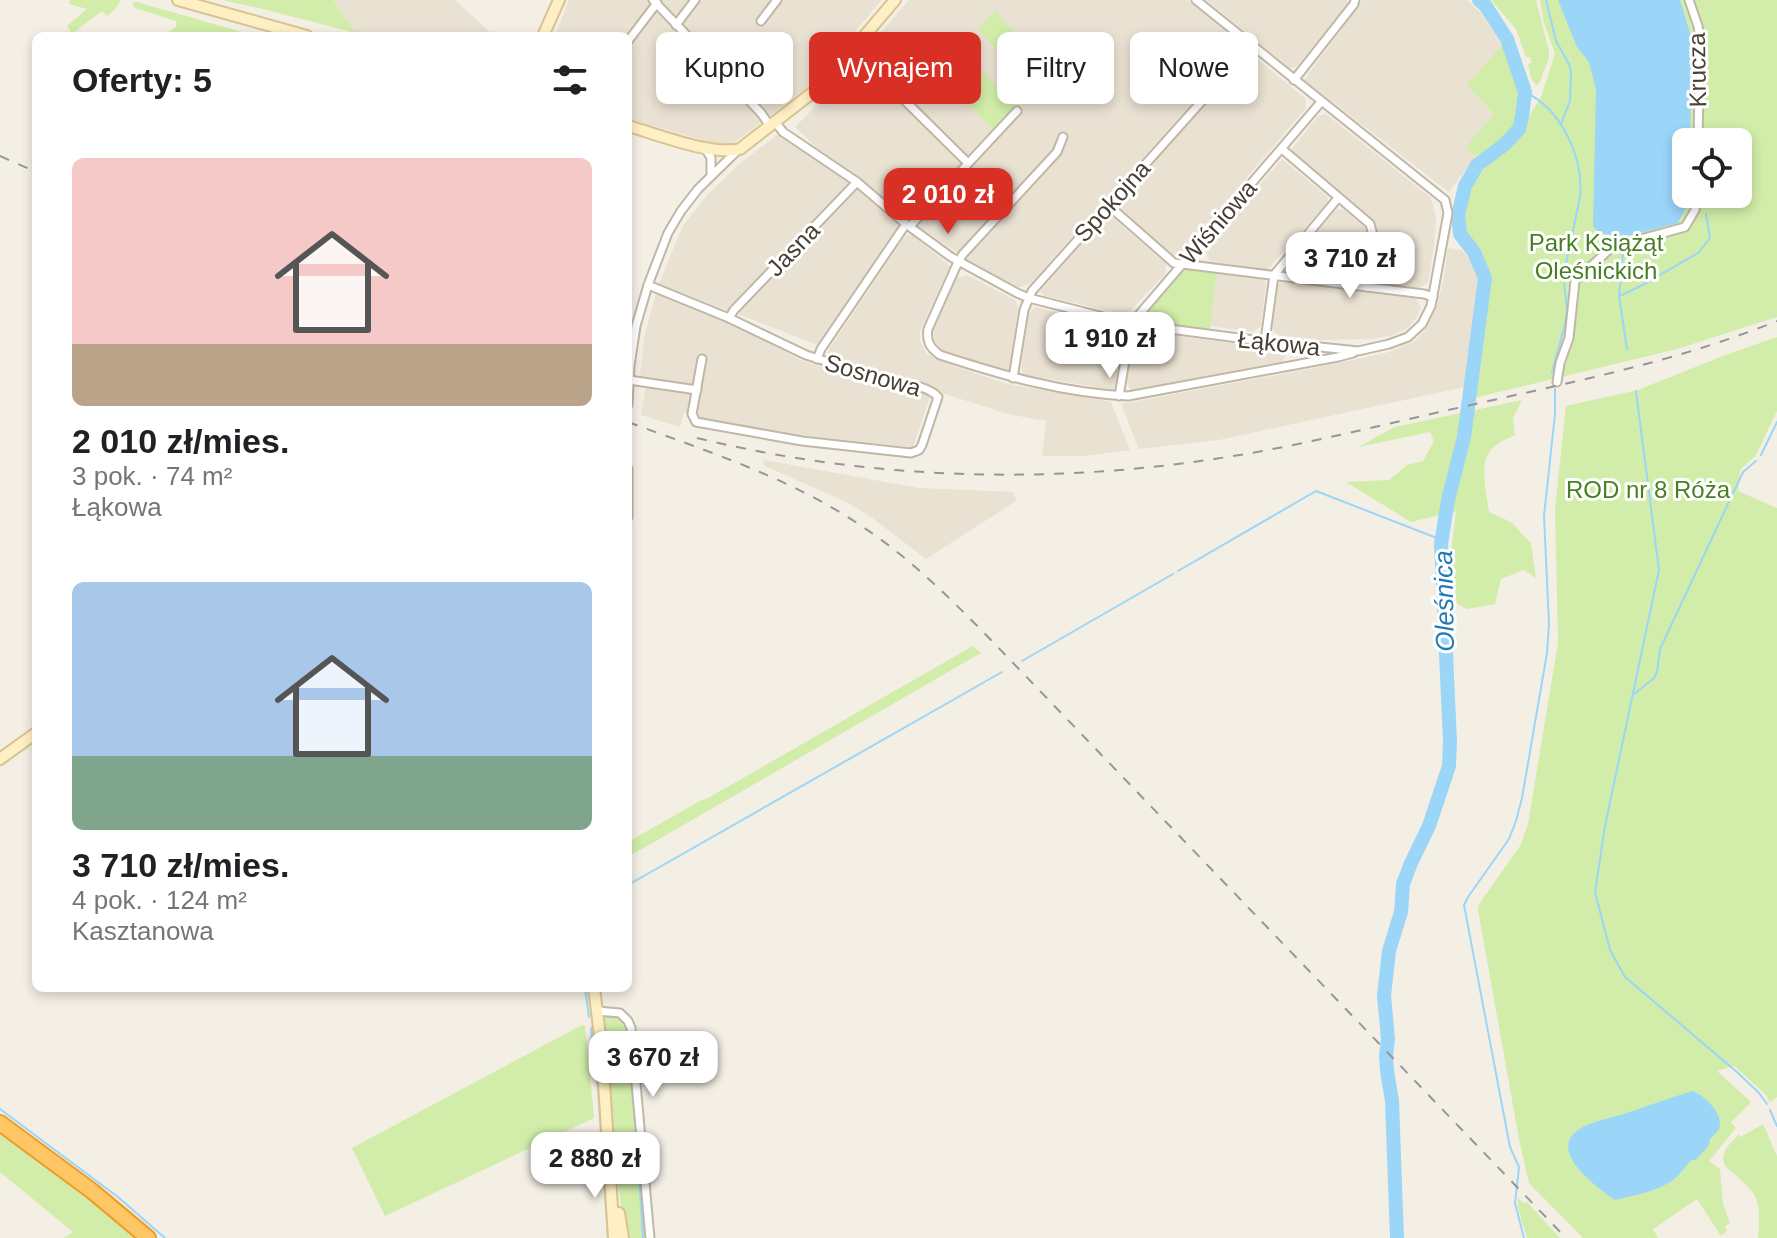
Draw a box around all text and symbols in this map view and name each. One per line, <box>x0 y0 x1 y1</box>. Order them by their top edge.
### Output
chip: Kupno <box>656 32 793 104</box>
chip: Wynajem <box>809 32 981 104</box>
chip: Filtry <box>997 32 1114 104</box>
chip: Nowe <box>1130 32 1258 104</box>
street label: Krucza <box>1683 32 1711 108</box>
icon: filters <box>548 58 592 102</box>
text: Oferty: 5 <box>72 61 212 99</box>
map controls <box>1672 128 1752 208</box>
button: locate <box>1672 128 1752 208</box>
street label: Spokojna <box>1068 154 1156 247</box>
pin: 2 010 zł <box>865 168 1031 236</box>
street label: Wiśniowa <box>1174 174 1262 270</box>
text: 2 010 zł <box>902 179 994 209</box>
icon: home <box>260 210 404 354</box>
street label: Jasna <box>761 216 825 281</box>
park label: Park Książąt Oleśnickich <box>1529 229 1664 284</box>
pin: 3 710 zł <box>1267 232 1433 300</box>
text: 3 710 zł <box>1304 243 1396 273</box>
pin: 1 910 zł <box>1027 312 1193 380</box>
text: 1 910 zł <box>1064 323 1156 353</box>
street label: Łąkowa <box>1236 325 1322 361</box>
street label: Sosnowa <box>822 348 925 402</box>
text: 2 010 zł/mies. <box>72 422 289 460</box>
text: 3 pok. · 74 m² <box>72 461 232 491</box>
park label: ROD nr 8 Róża <box>1566 476 1731 503</box>
text: Łąkowa <box>72 492 162 522</box>
water label: Oleśnica <box>1428 550 1460 652</box>
icon: home <box>260 634 404 778</box>
text: 3 710 zł/mies. <box>72 846 289 884</box>
text: 4 pok. · 124 m² <box>72 885 247 915</box>
text: Kasztanowa <box>72 916 214 946</box>
pin: 3 670 zł <box>570 1031 736 1099</box>
text: 3 670 zł <box>607 1042 699 1072</box>
pin: 2 880 zł <box>512 1132 678 1200</box>
text: 2 880 zł <box>549 1143 641 1173</box>

